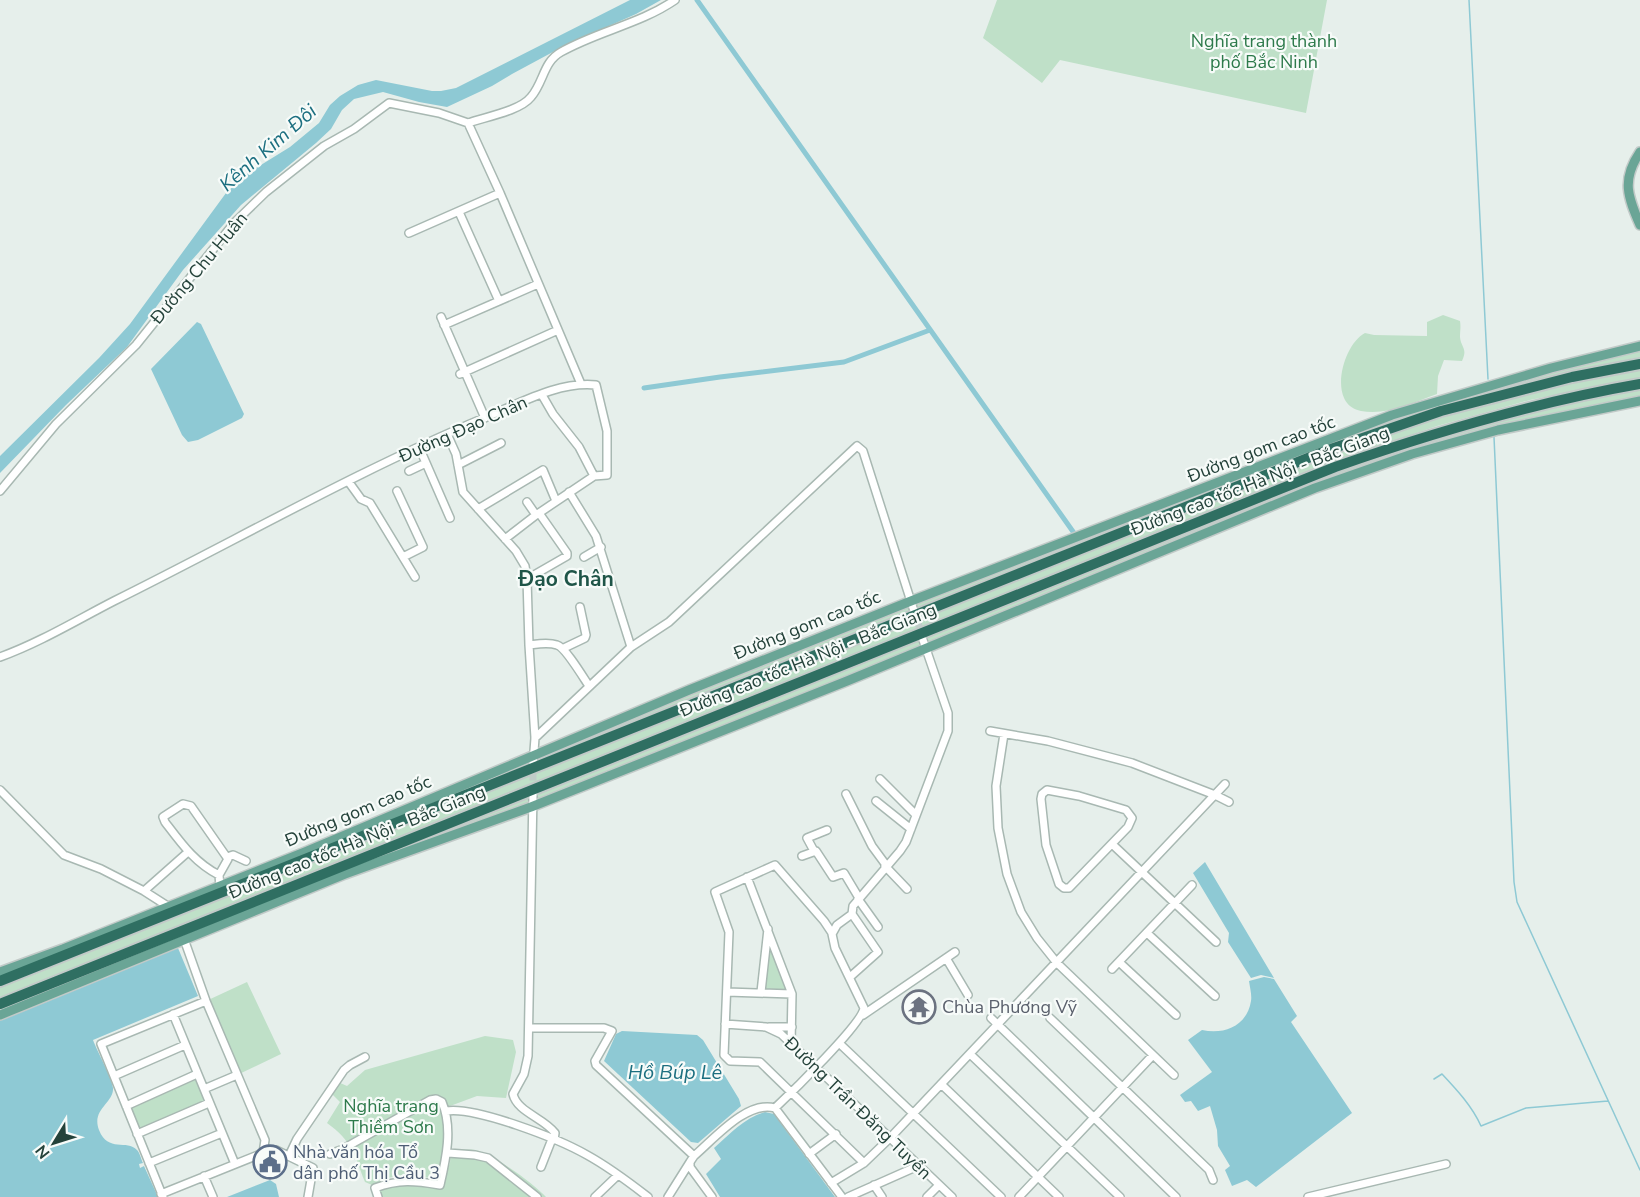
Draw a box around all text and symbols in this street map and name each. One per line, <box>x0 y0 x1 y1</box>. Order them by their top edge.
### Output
park label: Nghĩa trang thành phố Bắc Ninh <box>1191 29 1337 74</box>
water label: Kênh Kim Đôi <box>214 98 323 198</box>
street label: Đường Chu Huân <box>144 207 253 330</box>
street label: Đường Đạo Chân <box>394 390 531 469</box>
street label: Đường gom cao tốc <box>1183 410 1338 489</box>
street label: Đường cao tốc Hà Nội - Bắc Giang <box>1126 421 1393 542</box>
district label: Đạo Chân <box>517 565 614 593</box>
street label: Đường gom cao tốc <box>729 585 884 666</box>
street label: Đường cao tốc Hà Nội - Bắc Giang <box>675 597 940 723</box>
street label: Đường gom cao tốc <box>280 769 435 853</box>
street label: Đường cao tốc Hà Nội - Bắc Giang <box>224 779 489 905</box>
temple icon: Chùa Phương Vỹ <box>901 989 937 1025</box>
place label: Chùa Phương Vỹ <box>942 995 1078 1019</box>
street label: Đường Trần Đăng Tuyển <box>778 1031 937 1185</box>
water label: Hồ Búp Lê <box>628 1059 723 1086</box>
park label: Nghĩa trang Thiềm Sơn <box>343 1094 439 1139</box>
north arrow <box>24 1113 84 1173</box>
text: N <box>31 1140 55 1163</box>
place label: Nhà văn hóa Tổ dân phố Thị Cầu 3 <box>293 1140 440 1185</box>
public building icon: Nhà văn hóa Tổ dân phố Thị Cầu 3 <box>252 1144 288 1180</box>

